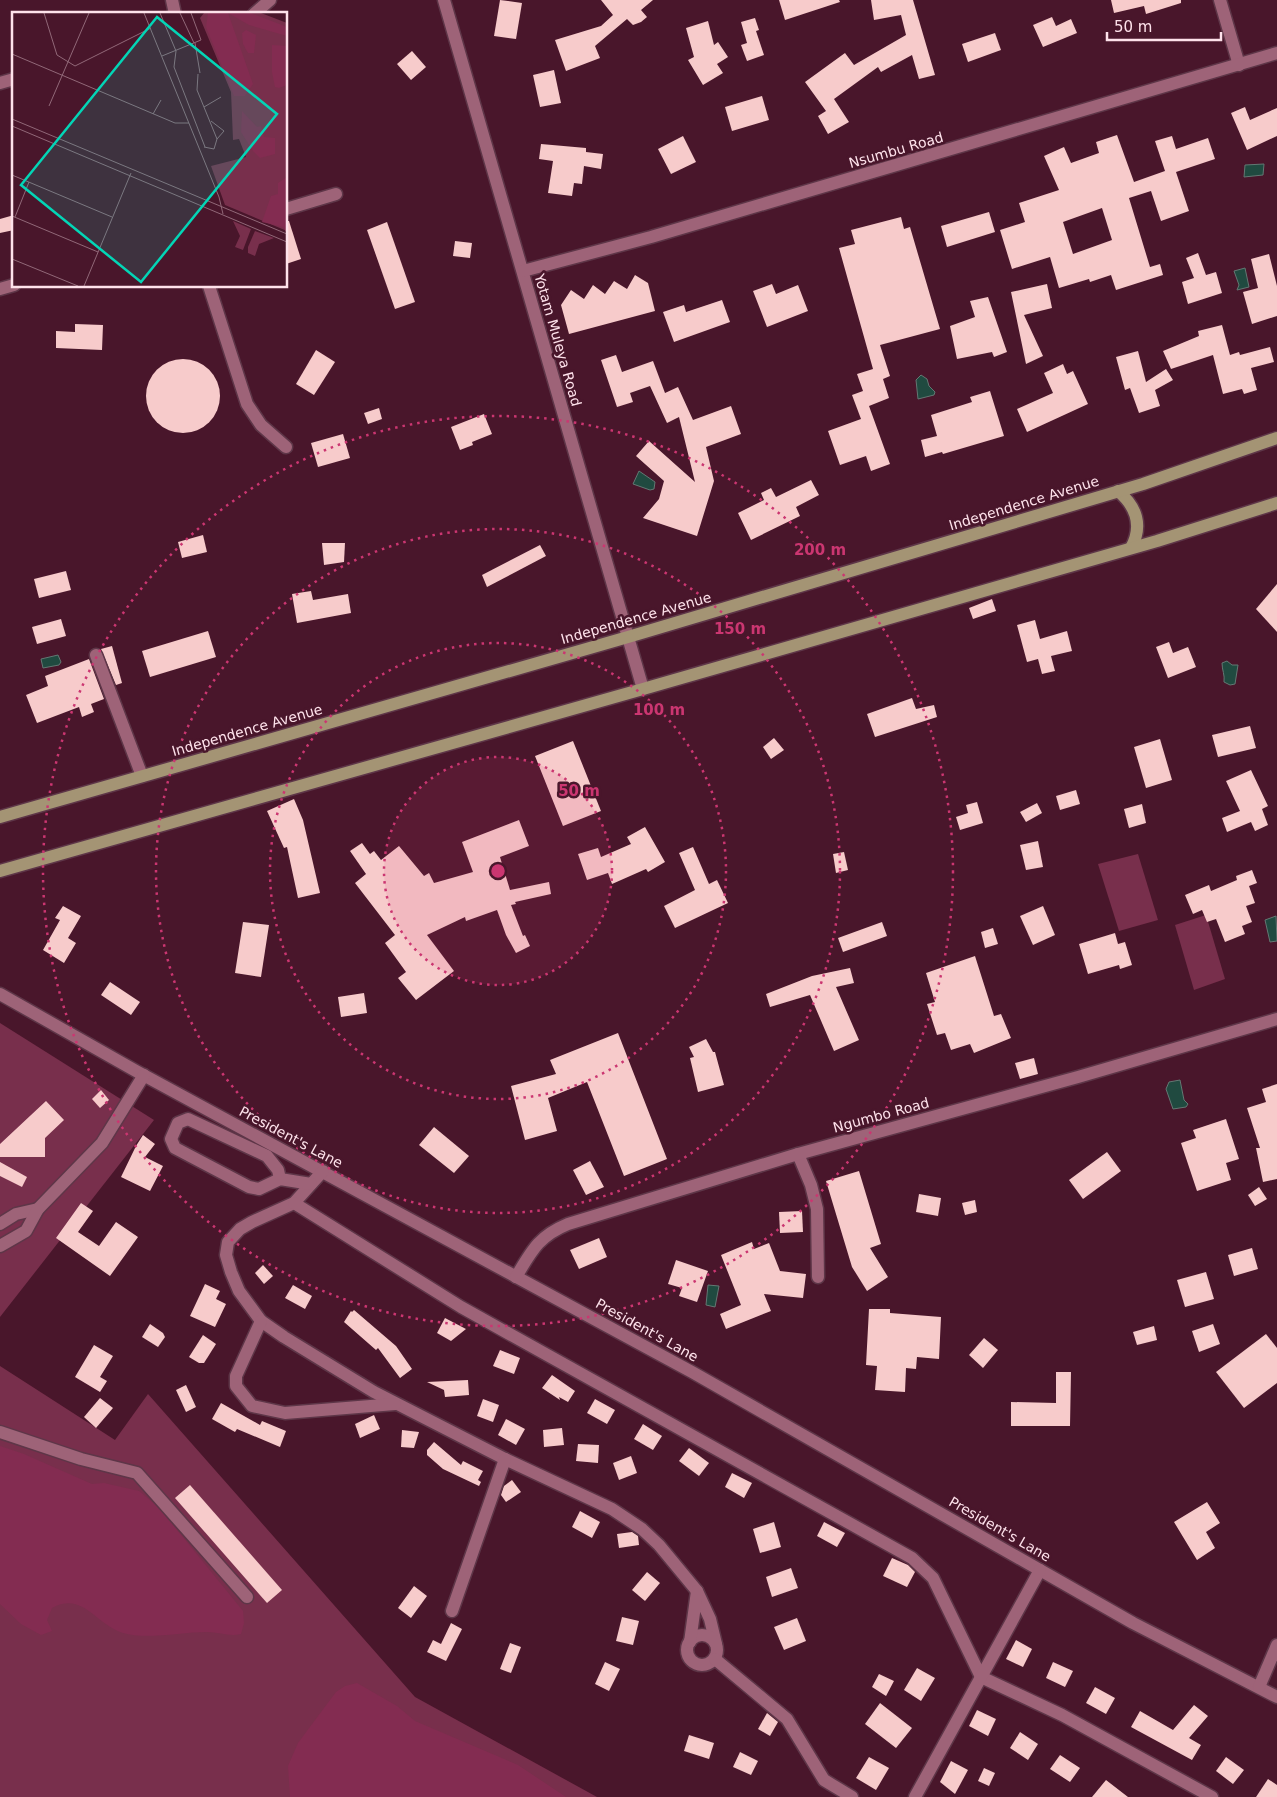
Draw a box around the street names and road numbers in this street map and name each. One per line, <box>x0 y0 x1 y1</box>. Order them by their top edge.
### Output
street label: Nsumbu Road <box>847 129 945 171</box>
street label: Yotam Muleya Road <box>531 271 585 408</box>
street label: Independence Avenue <box>947 473 1101 533</box>
street label: Independence Avenue <box>559 589 713 647</box>
street label: Independence Avenue <box>170 701 324 759</box>
street label: Ngumbo Road <box>831 1094 931 1136</box>
street label: President's Lane <box>237 1103 345 1171</box>
street label: President's Lane <box>593 1295 701 1365</box>
street label: President's Lane <box>946 1493 1054 1565</box>

